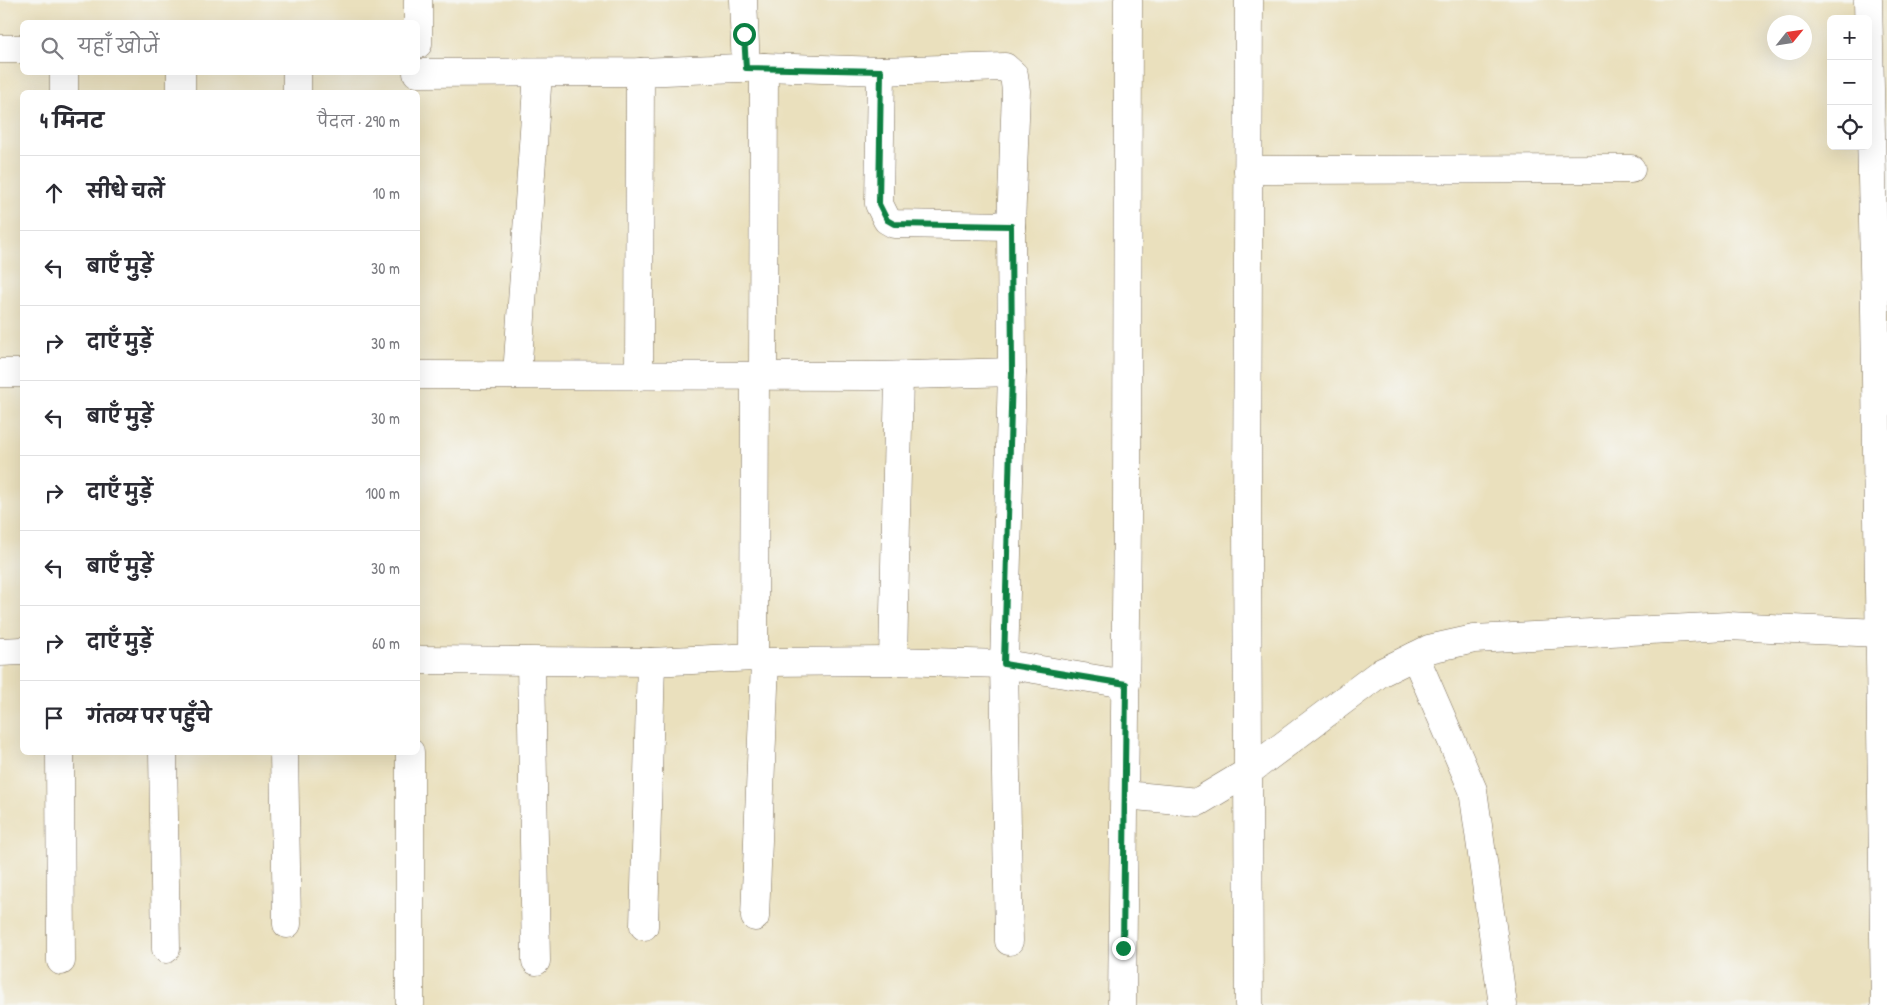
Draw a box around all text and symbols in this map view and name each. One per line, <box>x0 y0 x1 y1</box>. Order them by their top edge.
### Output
north arrow <box>1767 15 1812 60</box>
map controls <box>1827 15 1872 150</box>
button: + <box>1827 15 1872 60</box>
search box <box>20 20 420 75</box>
route start <box>733 23 756 46</box>
text: यहाँ खोजें <box>78 33 159 59</box>
icon: search <box>38 34 66 62</box>
button: − <box>1827 60 1872 105</box>
button: locate <box>1827 105 1872 150</box>
text: 4 मिनट <box>40 106 104 135</box>
text: पैदल · 290 m <box>317 110 400 132</box>
text: सीधे चलें <box>87 178 164 204</box>
icon: ahead <box>40 179 68 207</box>
text: 10 m <box>372 182 400 204</box>
text: बाएँ मुड़ें <box>87 253 153 279</box>
icon: left <box>40 254 68 282</box>
text: 30 m <box>371 257 400 279</box>
text: दाएँ मुड़ें <box>87 328 153 354</box>
icon: right <box>40 329 68 357</box>
text: 30 m <box>371 332 400 354</box>
text: बाएँ मुड़ें <box>87 403 153 429</box>
icon: left <box>40 404 68 432</box>
text: 30 m <box>371 407 400 429</box>
text: दाएँ मुड़ें <box>87 478 153 504</box>
icon: right <box>40 479 68 507</box>
text: 100 m <box>365 482 400 504</box>
text: बाएँ मुड़ें <box>87 553 153 579</box>
icon: left <box>40 554 68 582</box>
text: 30 m <box>371 557 400 579</box>
text: दाएँ मुड़ें <box>87 628 153 654</box>
icon: right <box>40 629 68 657</box>
text: 60 m <box>372 632 400 654</box>
text: गंतव्य पर पहुँचे <box>87 703 211 729</box>
icon: arrive <box>40 704 68 732</box>
route end <box>1112 937 1135 960</box>

